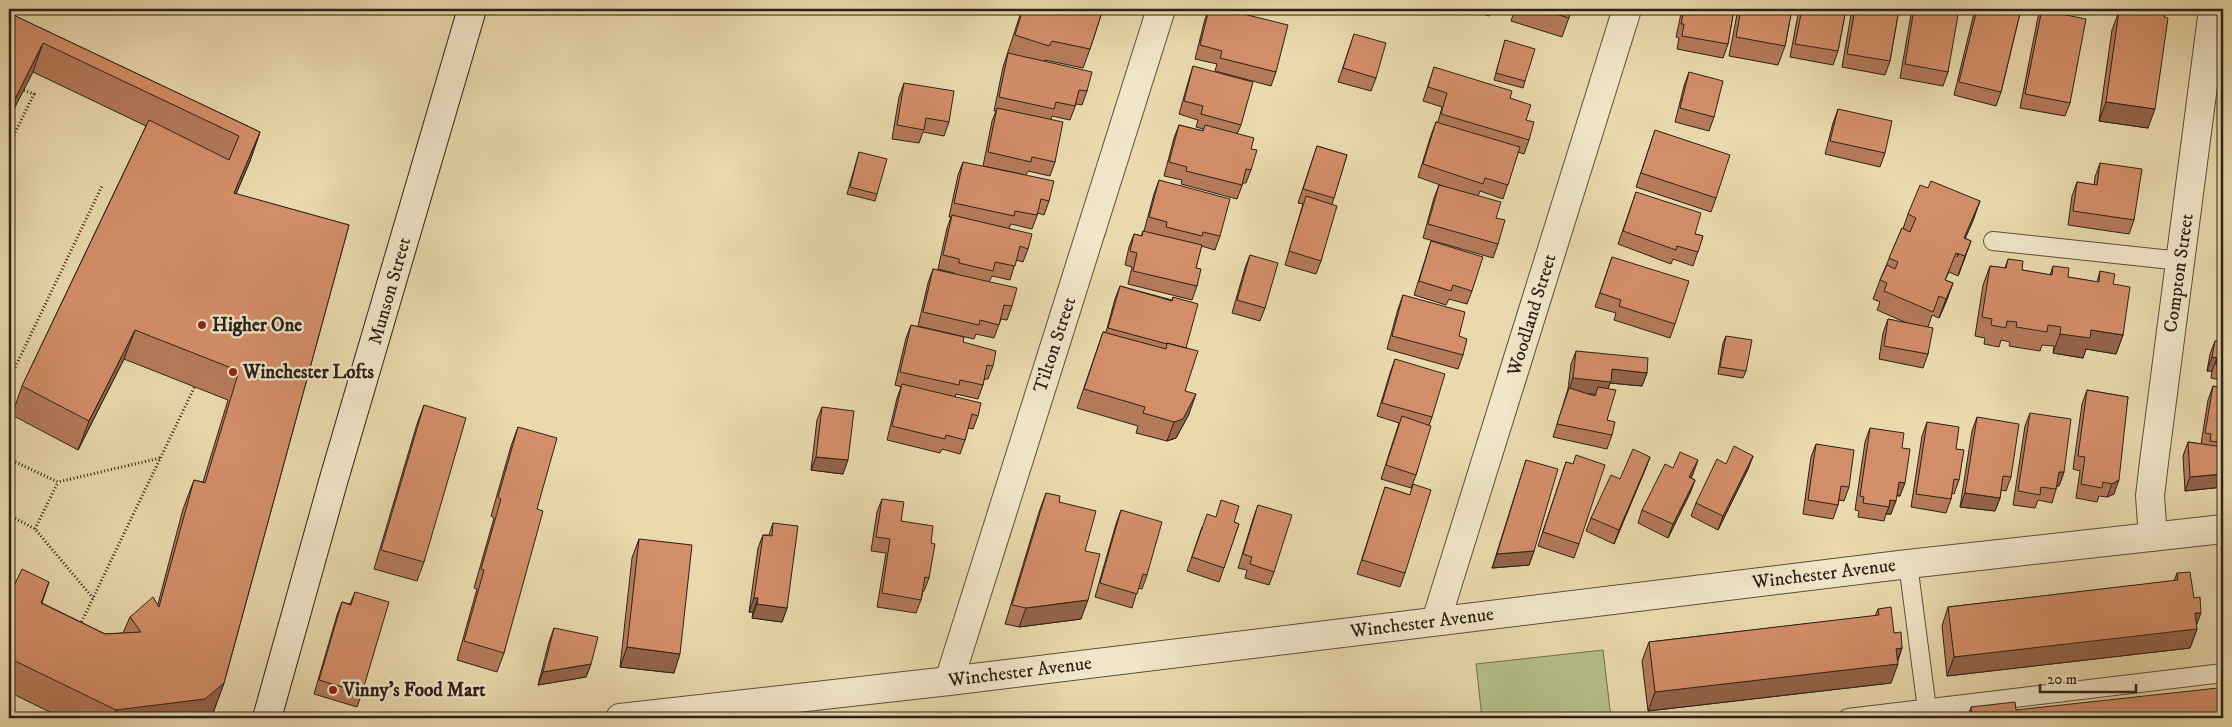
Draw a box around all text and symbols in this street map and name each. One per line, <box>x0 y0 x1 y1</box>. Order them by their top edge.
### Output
street label: Compton Street <box>2159 212 2199 334</box>
street label: Munson Street <box>364 235 416 347</box>
street label: Woodland Street <box>1502 251 1562 380</box>
street label: Tilton Street <box>1029 294 1081 396</box>
place label: Higher One <box>212 314 302 337</box>
marker: Higher One <box>196 319 208 331</box>
place label: Winchester Lofts <box>242 361 375 384</box>
marker: Winchester Lofts <box>227 366 239 378</box>
street label: Winchester Avenue <box>1750 554 1897 594</box>
street label: Winchester Avenue <box>1348 603 1495 643</box>
street label: Winchester Avenue <box>946 652 1093 692</box>
scale bar <box>2040 662 2136 694</box>
text: 20 m <box>2047 670 2077 689</box>
place label: Vinny's Food Mart <box>342 679 486 702</box>
marker: Vinny's Food Mart <box>327 684 339 696</box>

